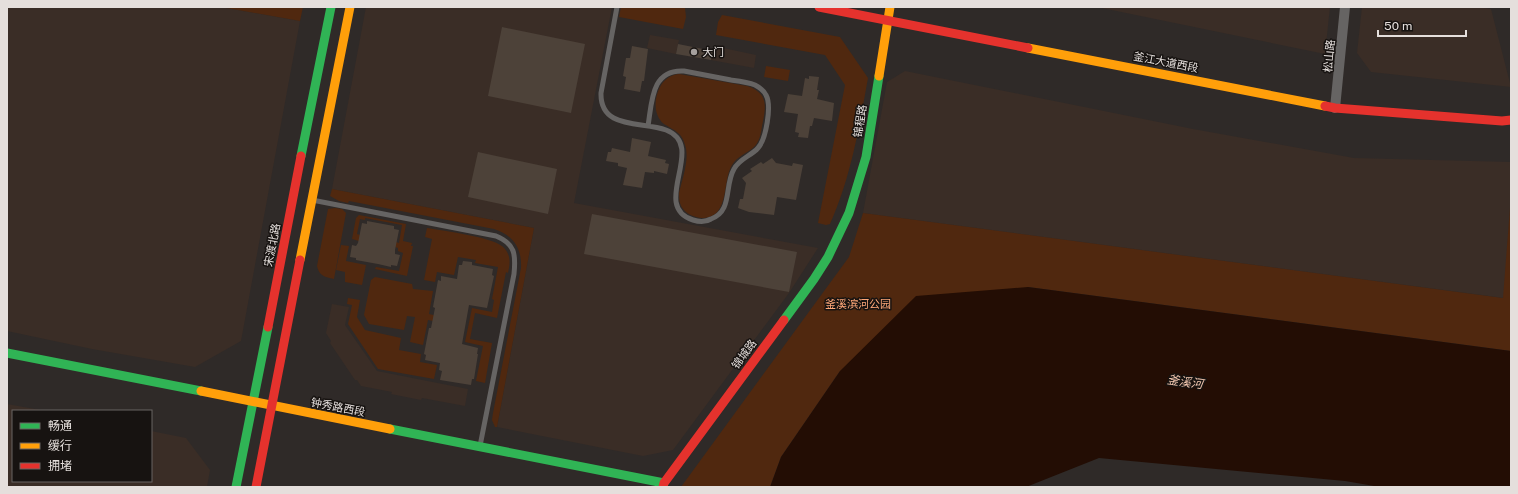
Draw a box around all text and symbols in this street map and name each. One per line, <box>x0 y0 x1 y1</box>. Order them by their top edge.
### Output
scale bar <box>1378 12 1466 38</box>
text: 50 m <box>1384 19 1412 33</box>
street label: 松山路 <box>1322 39 1336 73</box>
place label: 大门 <box>702 46 724 58</box>
marker: 大门 <box>689 47 699 57</box>
street label: 釜江大道西段 <box>1132 50 1200 74</box>
street label: 锦程路 <box>851 104 869 138</box>
street label: 宋渡北路 <box>262 222 282 268</box>
park label: 釜溪滨河公园 <box>825 298 891 310</box>
street label: 锦城路 <box>729 337 759 371</box>
water label: 釜溪河 <box>1166 373 1206 392</box>
street label: 钟秀路西段 <box>310 396 366 418</box>
legend <box>12 410 152 482</box>
text: 畅通 <box>48 419 72 433</box>
text: 缓行 <box>48 439 72 453</box>
text: 拥堵 <box>48 459 72 473</box>

